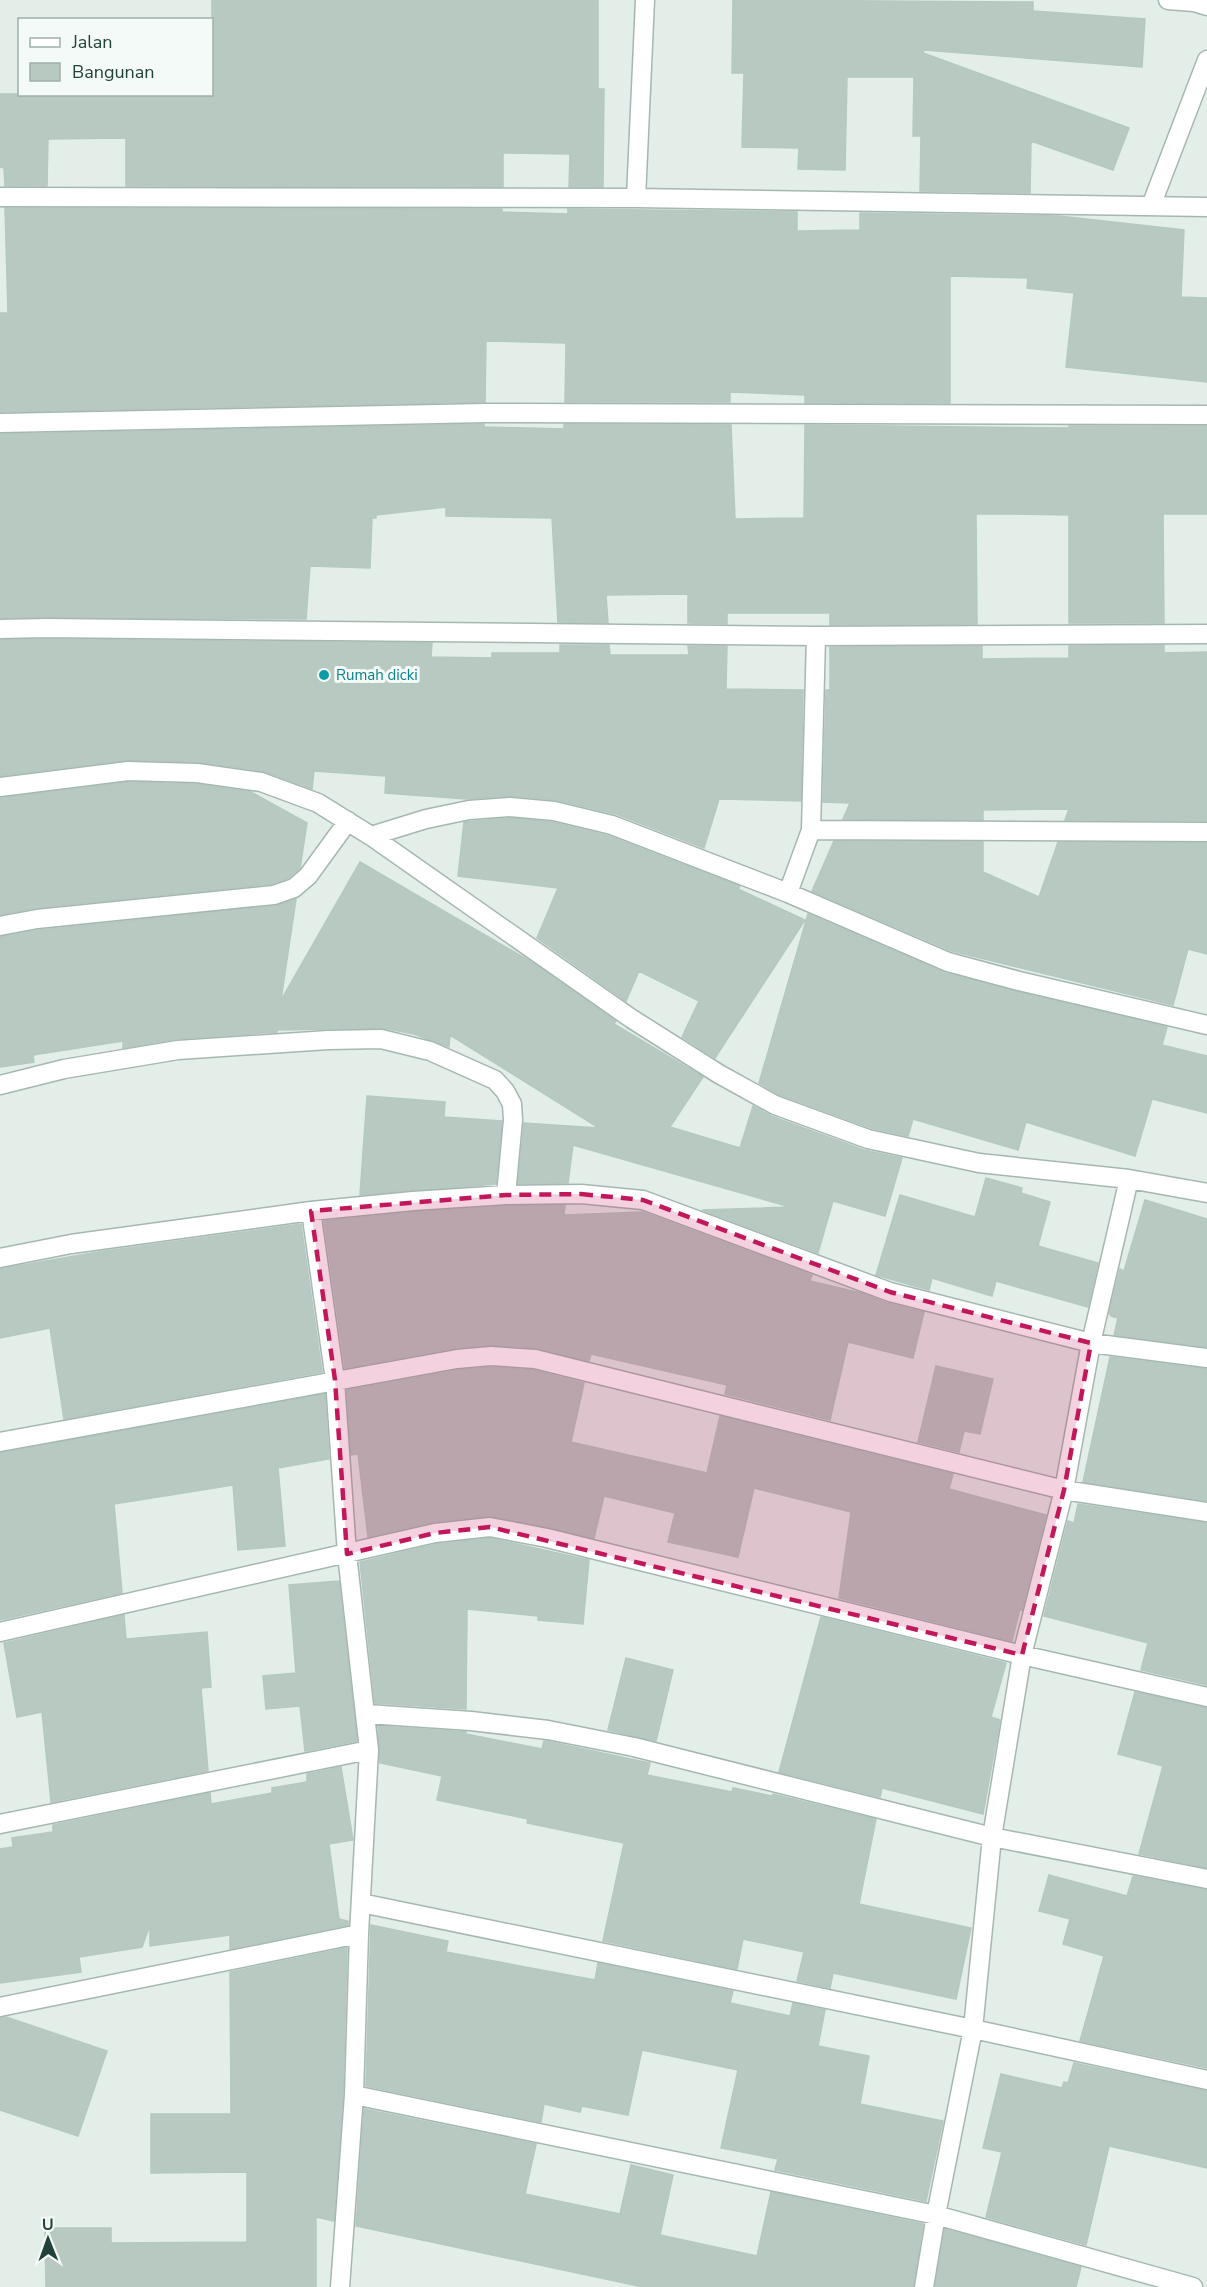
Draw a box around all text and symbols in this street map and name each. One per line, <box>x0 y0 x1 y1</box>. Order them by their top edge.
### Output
legend <box>18 18 213 96</box>
text: Jalan <box>71 30 112 54</box>
text: Bangunan <box>72 60 155 84</box>
place label: Rumah dicki <box>336 665 418 685</box>
marker: Rumah dicki <box>317 668 331 682</box>
north arrow <box>18 2209 78 2269</box>
text: U <box>42 2214 54 2236</box>

